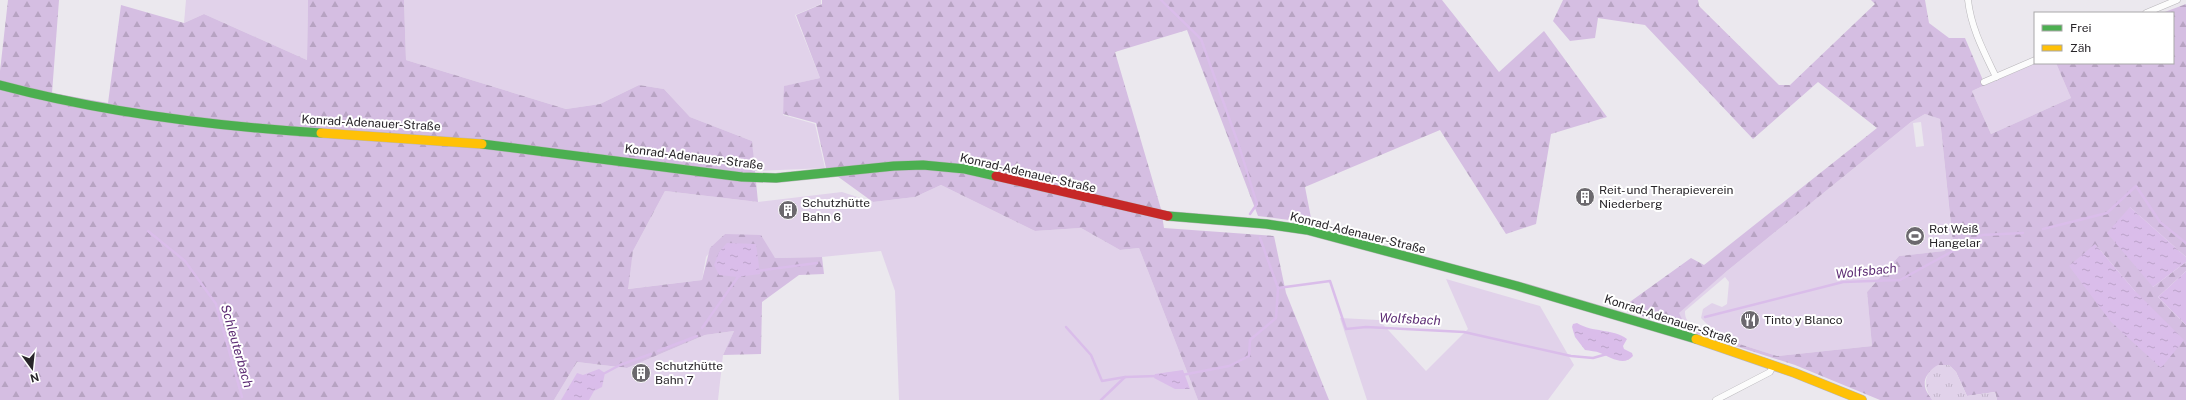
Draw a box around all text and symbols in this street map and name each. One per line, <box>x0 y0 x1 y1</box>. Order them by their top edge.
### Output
legend <box>2034 12 2174 64</box>
text: Frei <box>2070 21 2092 35</box>
text: Zäh <box>2070 41 2091 55</box>
street label: Konrad-Adenauer-Straße <box>301 112 441 134</box>
street label: Konrad-Adenauer-Straße <box>624 142 764 172</box>
street label: Konrad-Adenauer-Straße <box>958 150 1098 196</box>
place label: Reit- und Therapieverein Niederberg <box>1599 183 1733 211</box>
building icon: Reit- und Therapieverein Niederberg <box>1574 186 1596 208</box>
place label: Schutzhütte Bahn 6 <box>802 196 870 224</box>
building icon: Schutzhütte Bahn 6 <box>777 199 799 221</box>
street label: Konrad-Adenauer-Straße <box>1289 209 1428 257</box>
place label: Rot Weiß Hangelar <box>1929 222 1981 250</box>
sports icon: Rot Weiß Hangelar <box>1904 225 1926 247</box>
water label: Wolfsbach <box>1835 260 1897 282</box>
street label: Konrad-Adenauer-Straße <box>1603 292 1740 348</box>
water label: Schleuterbach <box>218 303 256 389</box>
restaurant icon: Tinto y Blanco <box>1739 309 1761 331</box>
water label: Wolfsbach <box>1379 310 1441 328</box>
place label: Tinto y Blanco <box>1764 313 1843 327</box>
north arrow <box>12 348 52 388</box>
place label: Schutzhütte Bahn 7 <box>655 359 723 387</box>
building icon: Schutzhütte Bahn 7 <box>630 362 652 384</box>
text: N <box>29 371 40 385</box>

